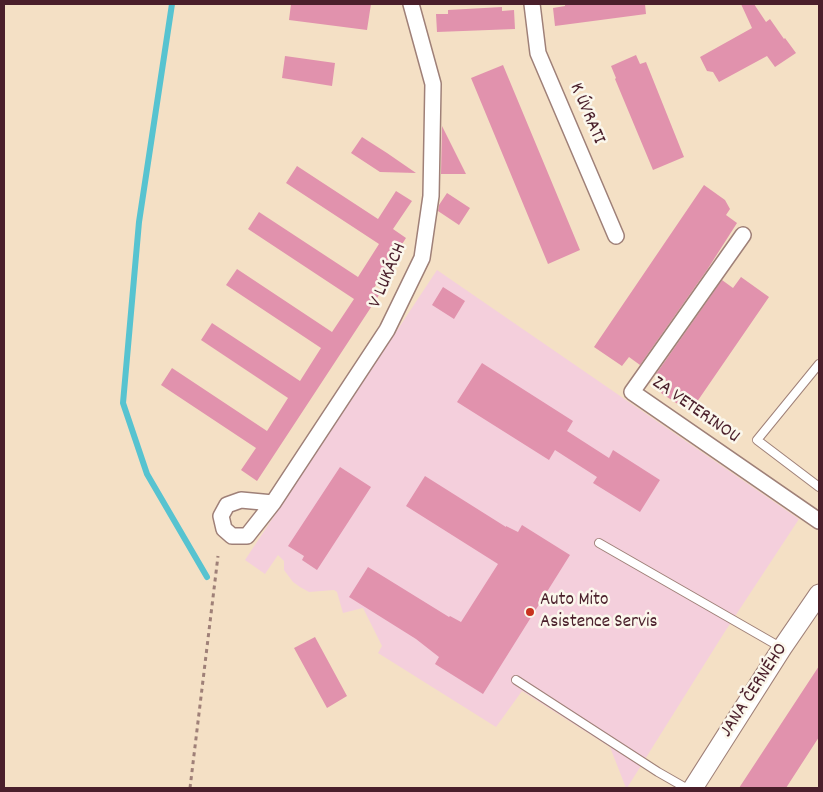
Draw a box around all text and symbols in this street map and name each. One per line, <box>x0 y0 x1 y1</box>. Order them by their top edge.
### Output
street label: K ÚVRATI <box>563 80 609 148</box>
street label: V LUKÁCH <box>365 240 413 312</box>
street label: ZA VETERINOU <box>647 372 743 450</box>
place label: Auto Mito Asistence Servis <box>540 590 658 634</box>
marker: Auto Mito Asistence Servis <box>524 606 536 618</box>
street label: JANA ČERNÉHO <box>716 640 794 742</box>

